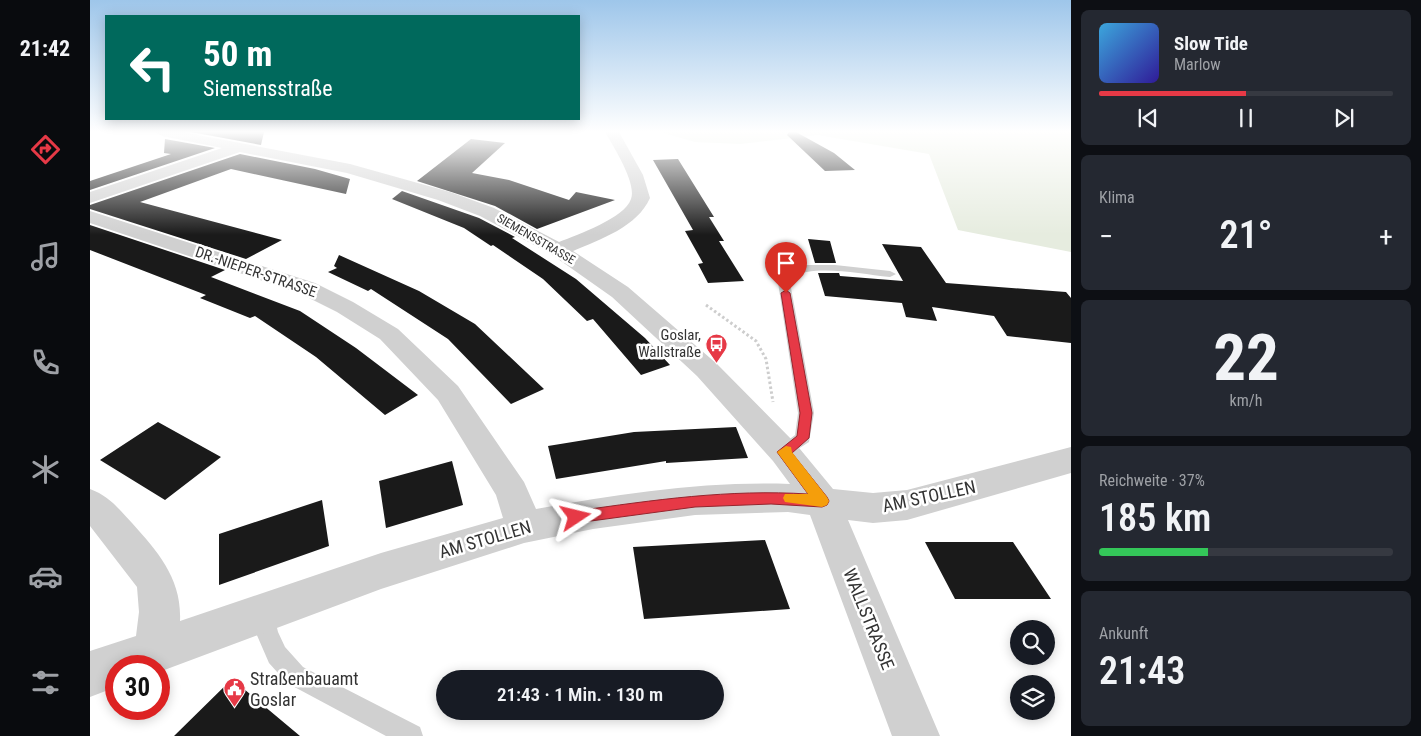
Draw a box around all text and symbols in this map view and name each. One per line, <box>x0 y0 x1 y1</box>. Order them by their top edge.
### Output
text: Slow Tide <box>1174 32 1248 55</box>
text: 50 m <box>203 34 272 75</box>
icon: left <box>120 35 185 100</box>
text: 21:42 <box>20 36 70 61</box>
text: Marlow <box>1174 55 1221 74</box>
text: Siemensstraße <box>203 76 333 101</box>
icon: previous <box>1134 104 1162 132</box>
icon: pause <box>1232 104 1260 132</box>
icon: next <box>1330 104 1358 132</box>
icon: directions <box>28 132 63 167</box>
text: Klima <box>1099 188 1135 207</box>
street label: SIEMENSSTRASSE <box>494 211 578 267</box>
text: 21° <box>1220 213 1272 257</box>
text: − <box>1099 220 1113 253</box>
text: + <box>1379 220 1393 253</box>
icon: music <box>28 239 63 274</box>
pin <box>765 242 807 293</box>
street label: DR.-NIEPER-STRASSE <box>193 243 319 301</box>
icon: arrive <box>772 249 800 277</box>
text: 22 <box>1213 320 1279 396</box>
place label: Goslar, Wallstraße <box>638 326 701 361</box>
bus stop icon: Goslar, Wallstraße <box>705 332 729 363</box>
icon: phone <box>28 345 63 380</box>
text: km/h <box>1230 391 1262 410</box>
icon: climate <box>28 452 63 487</box>
text: Reichweite · 37% <box>1099 471 1205 490</box>
street label: AM STOLLEN <box>881 476 977 516</box>
position arrow <box>549 490 601 542</box>
text: 185 km <box>1099 496 1211 540</box>
street label: AM STOLLEN <box>437 516 533 562</box>
icon: car <box>28 559 63 594</box>
street label: WALLSTRASSE <box>839 565 899 673</box>
map controls <box>1010 620 1055 720</box>
button: search <box>1010 620 1055 665</box>
text: Ankunft <box>1099 624 1148 643</box>
text: 21:43 <box>1099 649 1185 693</box>
speed limit sign: 30 <box>105 655 170 720</box>
icon: filters <box>28 665 63 700</box>
place label: Straßenbauamt Goslar <box>250 668 359 710</box>
button: layers <box>1010 675 1055 720</box>
public building icon: Straßenbauamt Goslar <box>222 676 246 707</box>
text: 21:43 · 1 Min. · 130 m <box>497 683 663 706</box>

